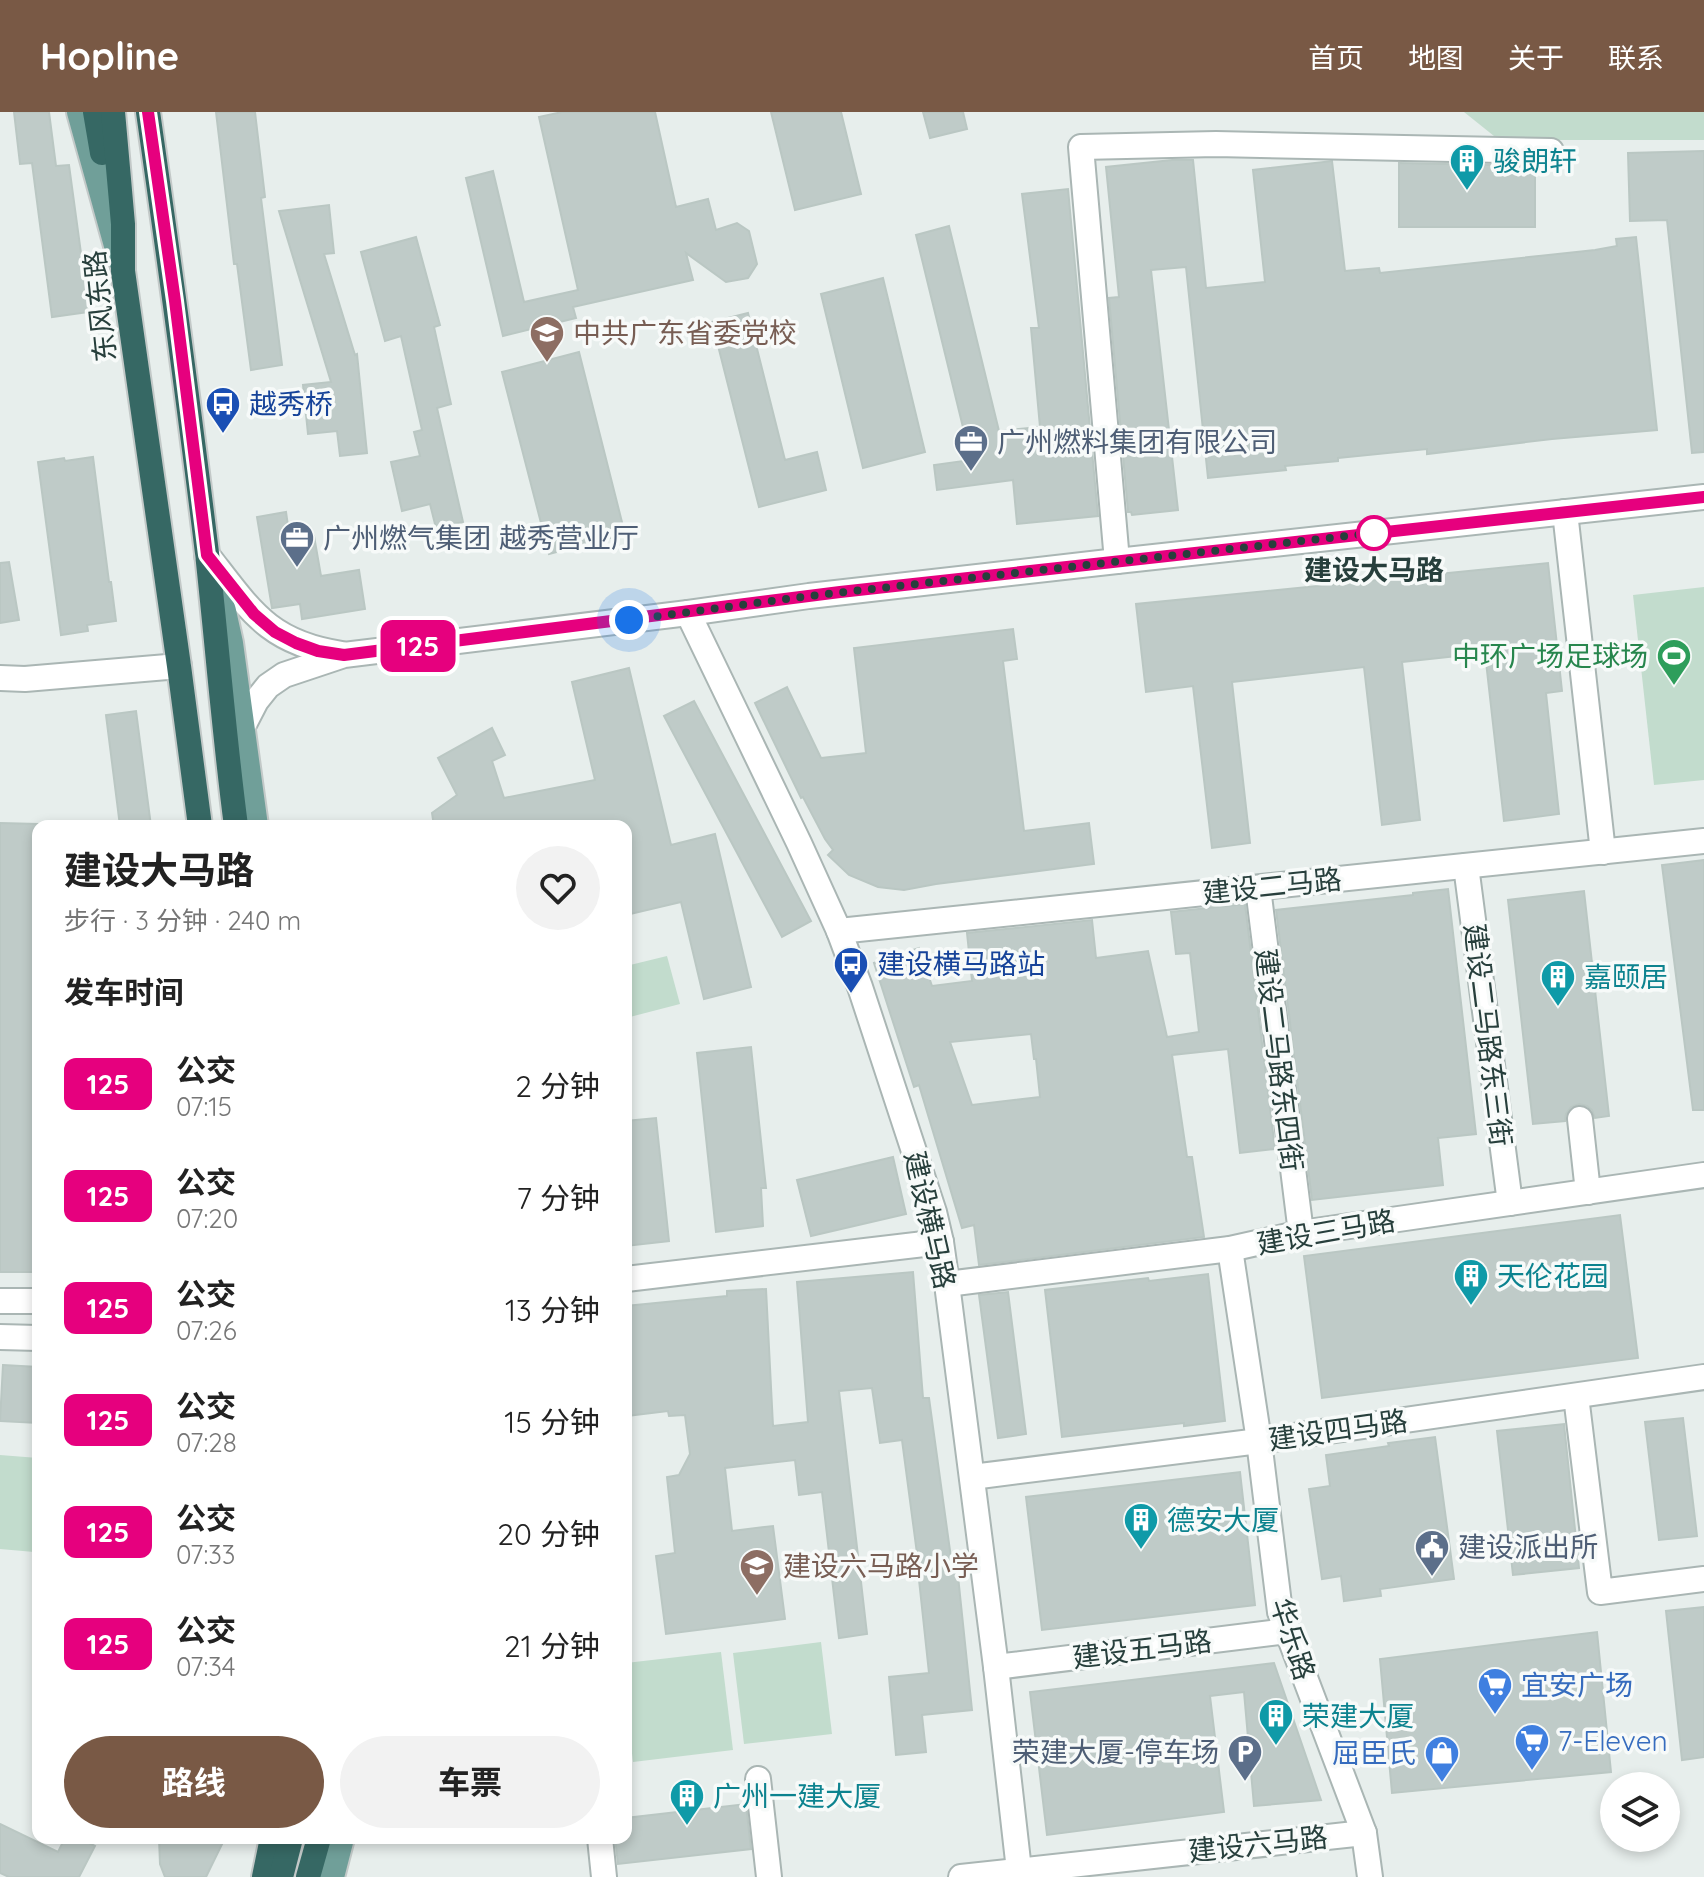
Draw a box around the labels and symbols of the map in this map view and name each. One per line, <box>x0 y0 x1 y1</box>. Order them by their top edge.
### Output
building icon: 骏朗轩 <box>1448 142 1486 192</box>
place label: 骏朗轩 <box>1493 143 1577 178</box>
street label: 东风东路 <box>76 249 123 364</box>
school or university icon: 中共广东省委党校 <box>528 314 566 364</box>
place label: 中共广东省委党校 <box>573 315 797 350</box>
bus stop icon: 越秀桥 <box>204 385 242 435</box>
place label: 越秀桥 <box>249 386 333 421</box>
office icon: 广州燃料集团有限公司 <box>952 423 990 473</box>
place label: 广州燃料集团有限公司 <box>997 424 1277 459</box>
marker: 建设大马路 <box>1357 516 1391 550</box>
office icon: 广州燃气集团 越秀营业厅 <box>278 519 316 569</box>
place label: 广州燃气集团 越秀营业厅 <box>323 520 639 555</box>
place label: 建设大马路 <box>1304 552 1444 587</box>
your location <box>609 600 649 640</box>
line badge: 125 <box>372 620 464 672</box>
sports icon: 中环广场足球场 <box>1655 637 1693 687</box>
place label: 中环广场足球场 <box>1452 638 1648 673</box>
street label: 建设二马路 <box>1200 861 1343 910</box>
street label: 建设二马路东三街 <box>1457 922 1520 1148</box>
bus stop icon: 建设横马路站 <box>832 945 870 995</box>
place label: 建设横马路站 <box>877 946 1045 981</box>
street label: 建设二马路东四街 <box>1248 947 1311 1173</box>
building icon: 嘉颐居 <box>1539 958 1577 1008</box>
place label: 嘉颐居 <box>1584 959 1668 994</box>
street label: 建设横马路 <box>898 1148 963 1292</box>
street label: 建设三马路 <box>1254 1202 1398 1261</box>
building icon: 天伦花园 <box>1452 1257 1490 1307</box>
place label: 天伦花园 <box>1497 1258 1609 1293</box>
street label: 建设四马路 <box>1266 1402 1410 1457</box>
building icon: 德安大厦 <box>1122 1501 1160 1551</box>
place label: 德安大厦 <box>1167 1502 1279 1537</box>
public building icon: 建设派出所 <box>1413 1528 1451 1578</box>
place label: 建设派出所 <box>1458 1529 1598 1564</box>
school or university icon: 建设六马路小学 <box>738 1547 776 1597</box>
place label: 建设六马路小学 <box>783 1548 979 1583</box>
street label: 华乐路 <box>1264 1593 1323 1684</box>
street label: 建设五马路 <box>1070 1623 1214 1674</box>
supermarket icon: 宜安广场 <box>1476 1666 1514 1716</box>
place label: 宜安广场 <box>1521 1667 1633 1702</box>
building icon: 荣建大厦 <box>1257 1697 1295 1747</box>
place label: 荣建大厦 <box>1302 1698 1414 1733</box>
supermarket icon: 7-Eleven <box>1513 1722 1551 1772</box>
place label: 7-Eleven <box>1558 1723 1668 1758</box>
parking icon: 荣建大厦-停车场 <box>1226 1733 1264 1783</box>
place label: 荣建大厦-停车场 <box>1012 1734 1219 1769</box>
shop icon: 屈臣氏 <box>1423 1734 1461 1784</box>
place label: 屈臣氏 <box>1332 1735 1416 1770</box>
building icon: 广州一建大厦 <box>668 1777 706 1827</box>
place label: 广州一建大厦 <box>713 1778 881 1813</box>
street label: 建设六马路 <box>1186 1819 1329 1868</box>

